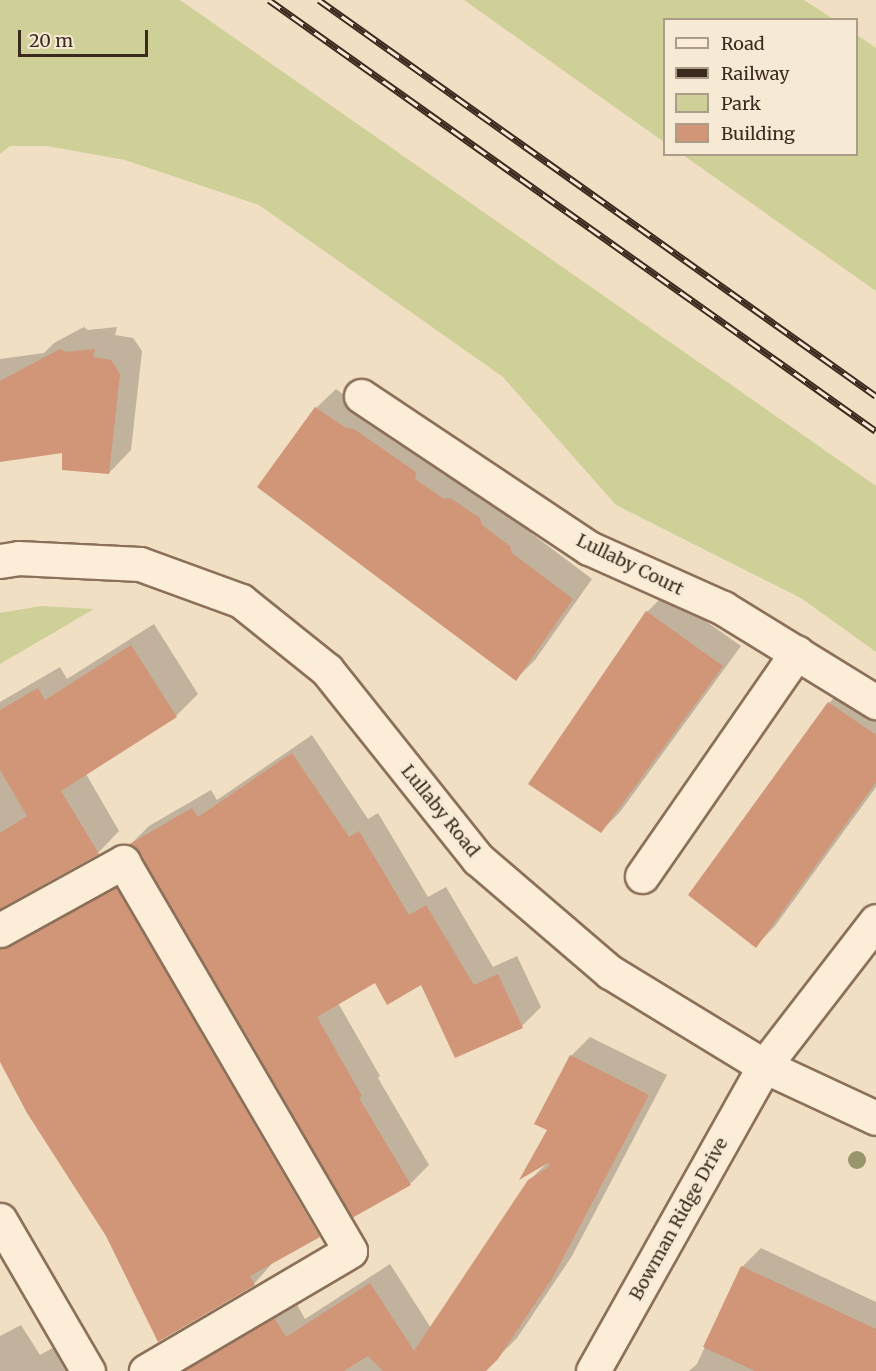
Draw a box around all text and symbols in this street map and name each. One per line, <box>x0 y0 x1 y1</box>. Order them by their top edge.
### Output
scale bar <box>21 18 152 56</box>
legend <box>663 18 858 156</box>
text: 20 m <box>29 29 73 52</box>
text: Road <box>721 32 765 55</box>
text: Railway <box>721 62 789 85</box>
text: Park <box>721 92 761 115</box>
text: Building <box>721 122 795 145</box>
street label: Lullaby Court <box>573 530 687 600</box>
street label: Lullaby Road <box>396 761 484 861</box>
street label: Bowman Ridge Drive <box>625 1134 733 1304</box>

